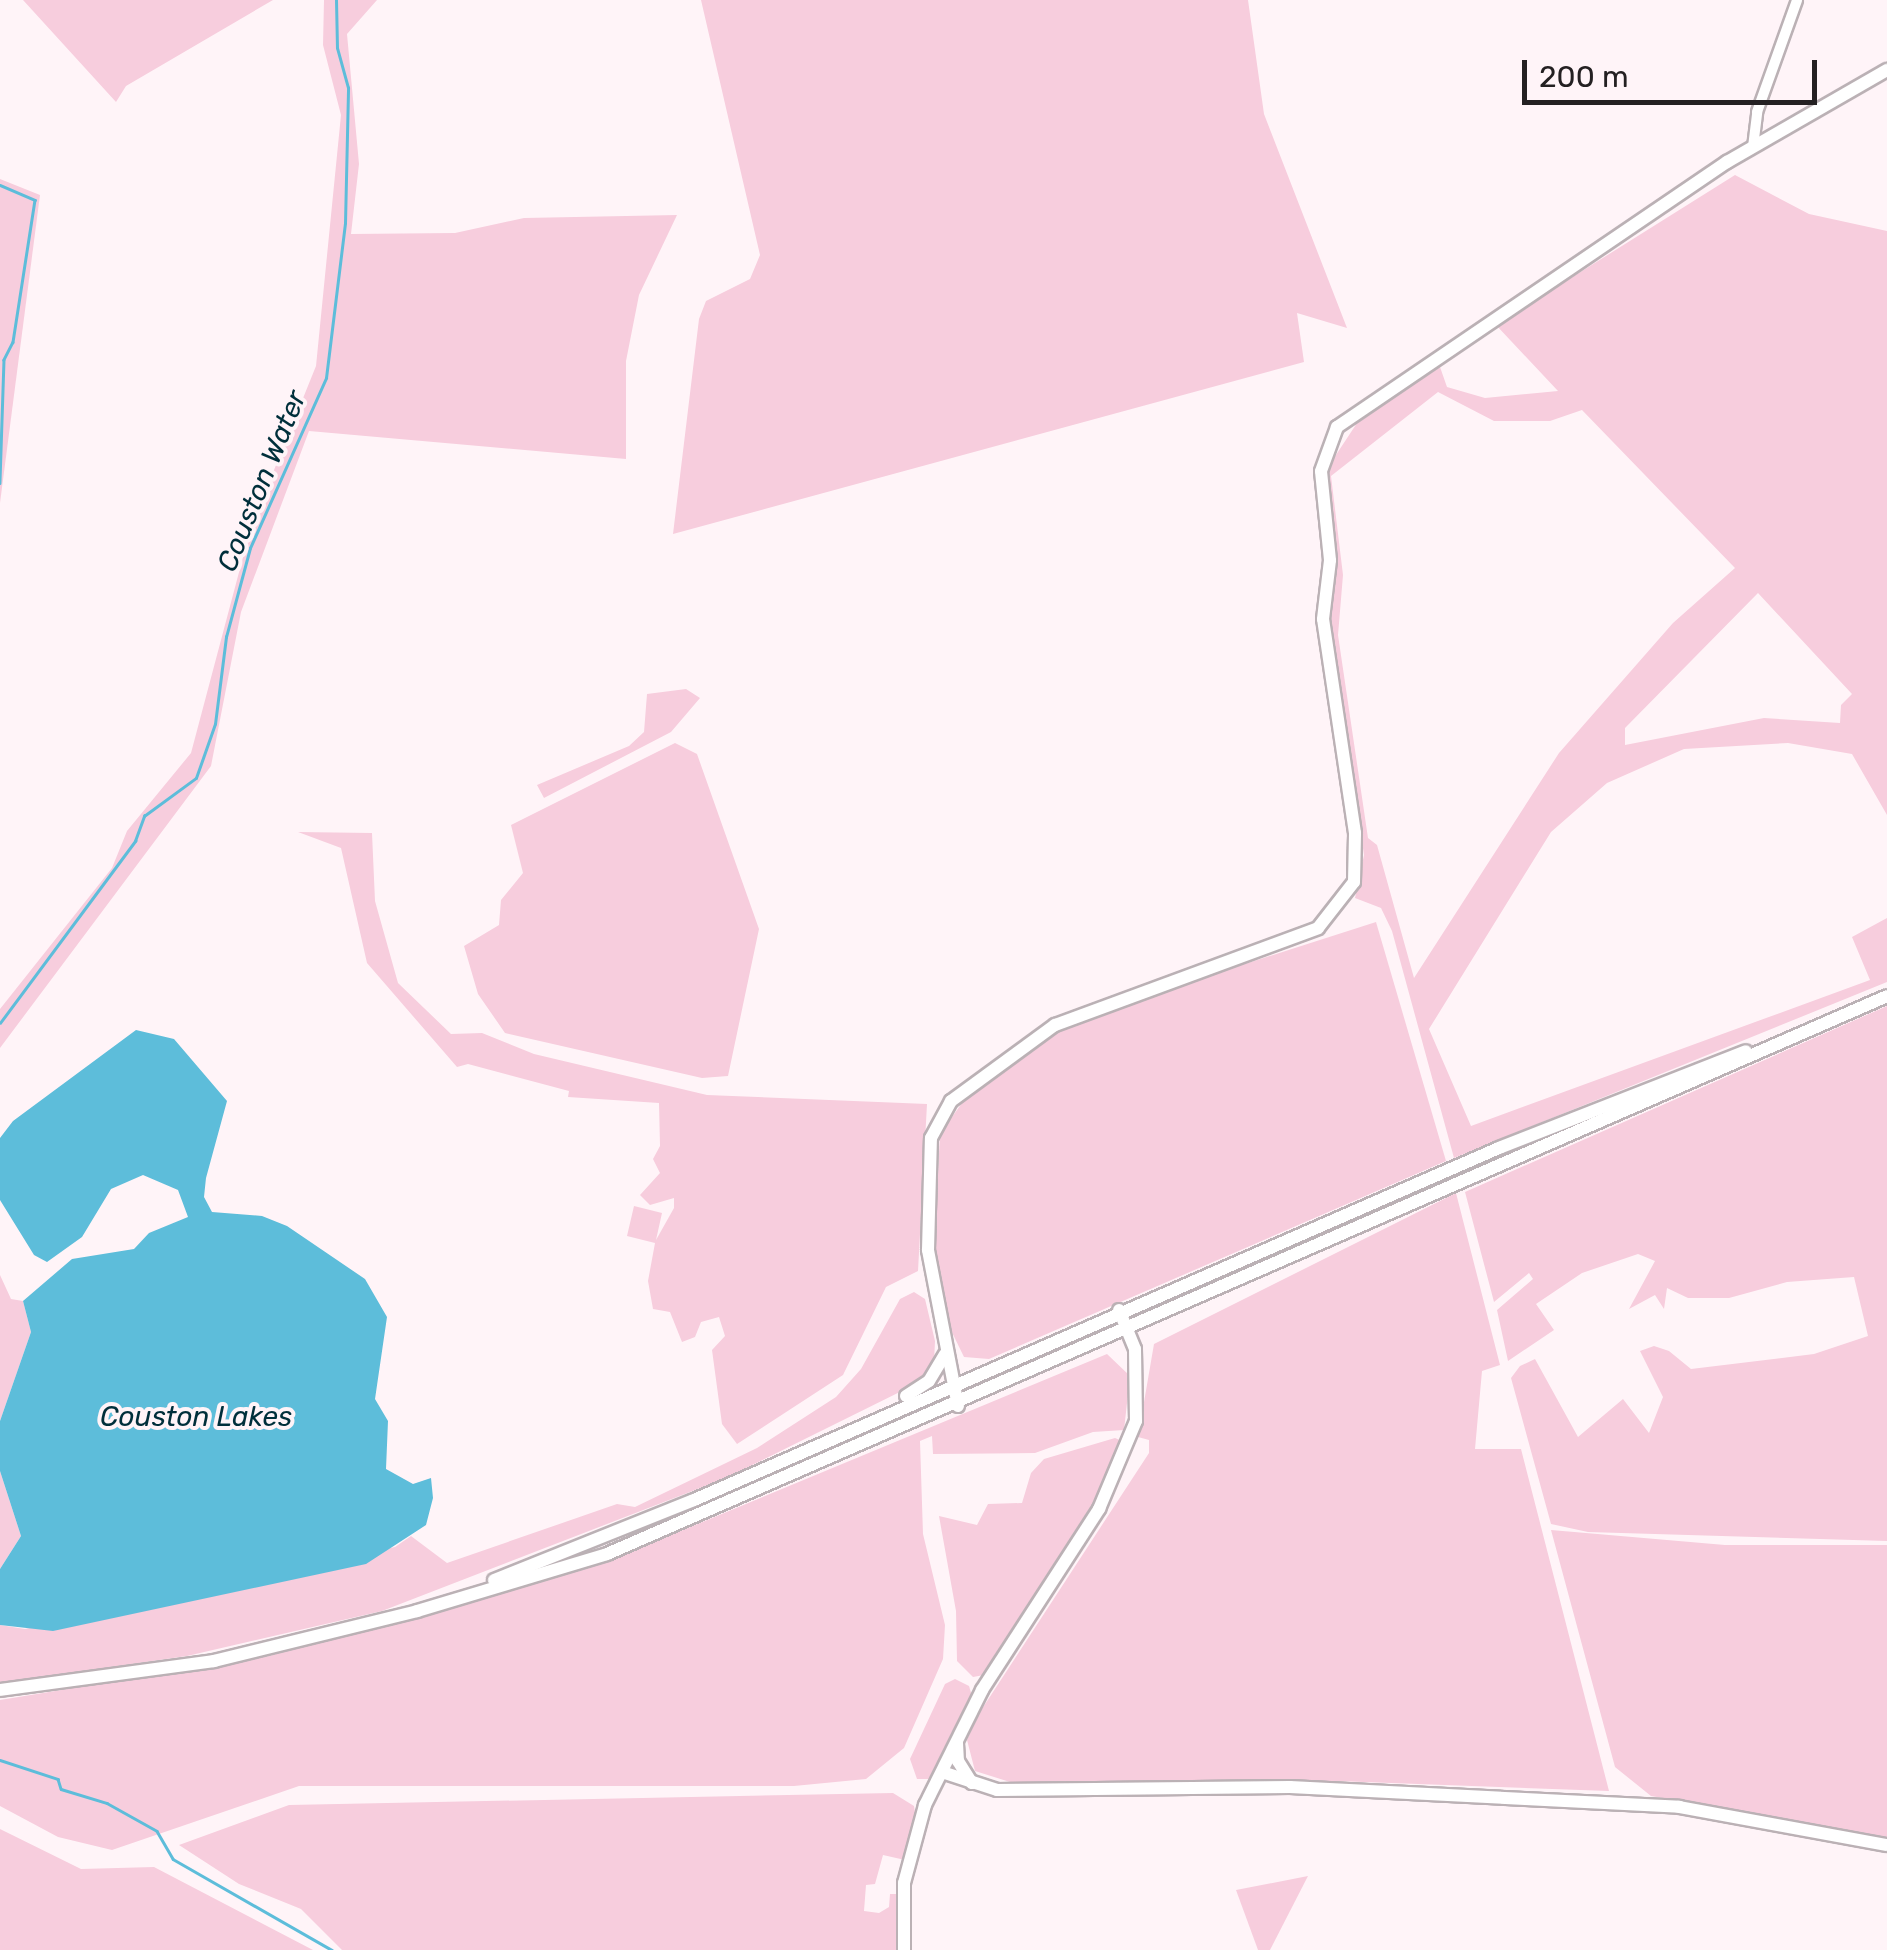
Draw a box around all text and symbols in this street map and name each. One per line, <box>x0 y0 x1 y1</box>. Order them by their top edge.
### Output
scale bar <box>1527 40 1822 102</box>
text: 200 m <box>1539 59 1629 95</box>
water label: Couston Water <box>210 386 314 576</box>
water label: Couston Lakes <box>100 1400 292 1434</box>

